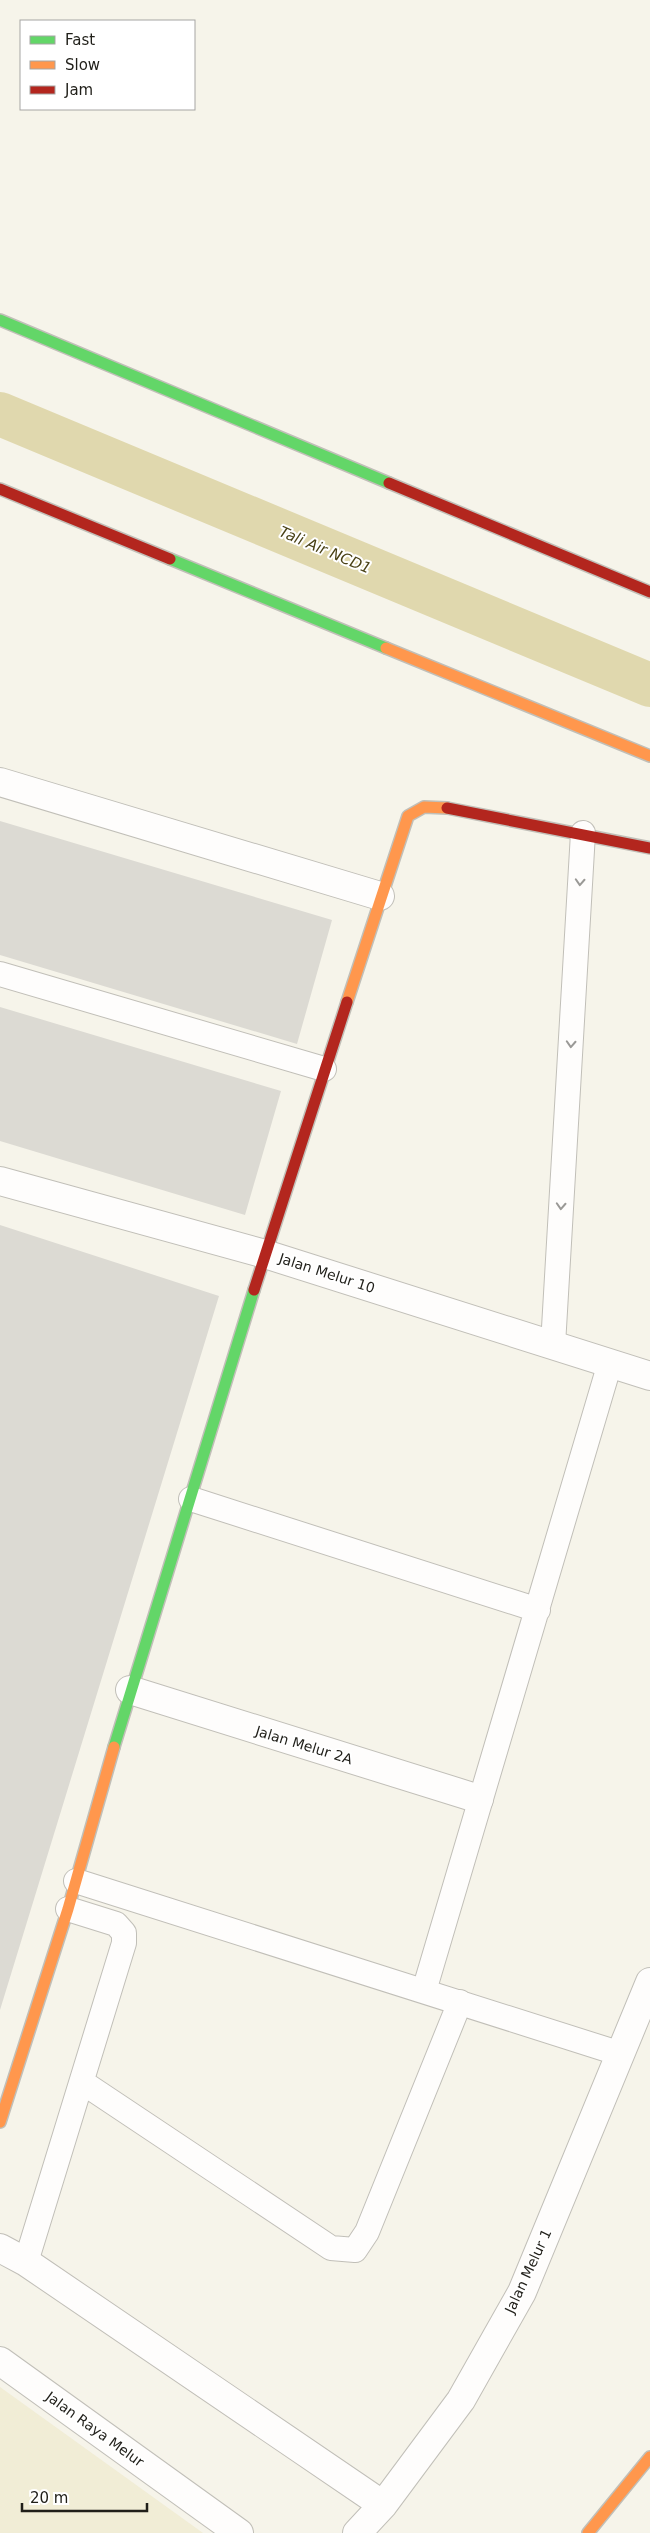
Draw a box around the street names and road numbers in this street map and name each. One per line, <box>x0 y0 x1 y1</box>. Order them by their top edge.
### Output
street label: Jalan Melur 10 <box>276 1250 377 1296</box>
street label: Jalan Melur 2A <box>253 1722 355 1767</box>
street label: Jalan Melur 1 <box>501 2226 554 2317</box>
street label: Jalan Raya Melur <box>42 2388 147 2470</box>

